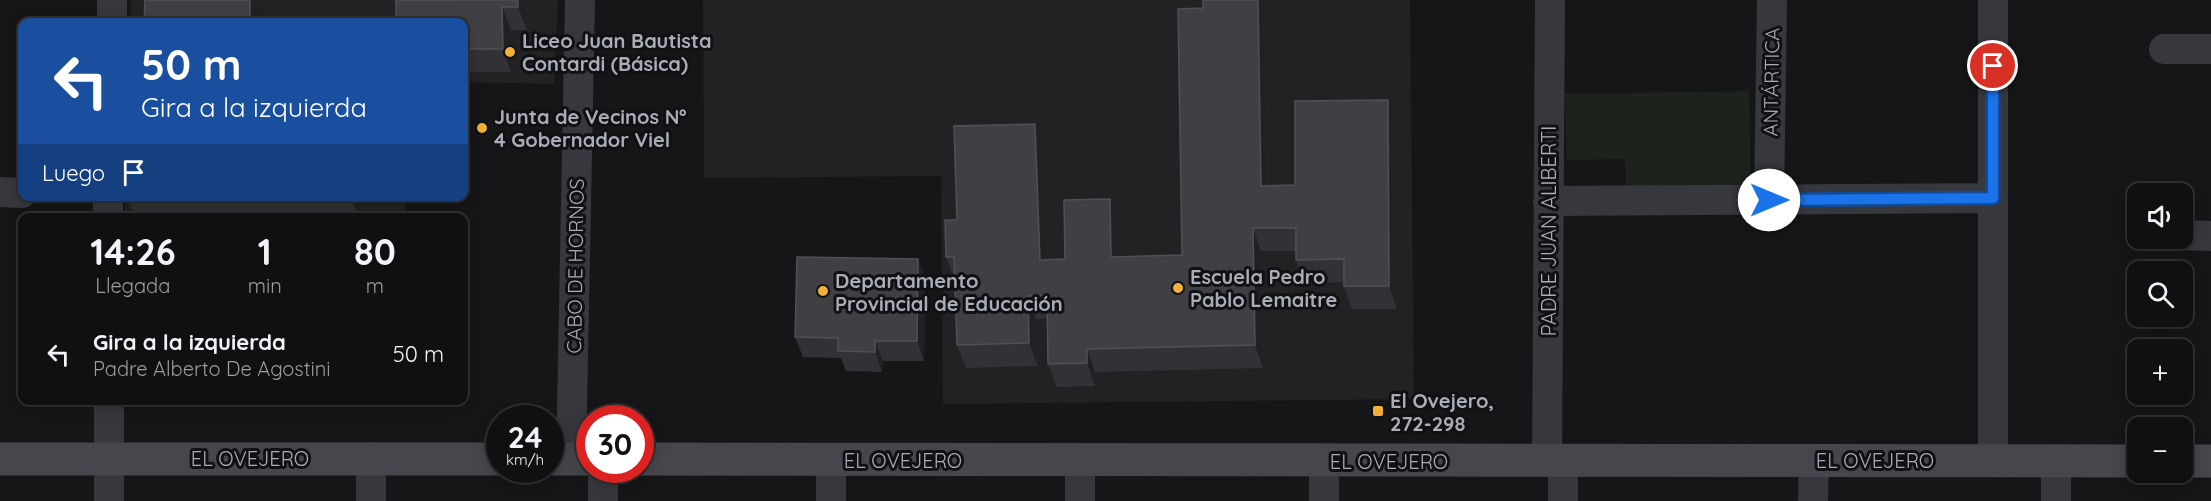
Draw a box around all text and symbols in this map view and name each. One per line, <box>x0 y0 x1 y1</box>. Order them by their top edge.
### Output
street label: ANTÁRTICA <box>1758 27 1784 137</box>
place label: Liceo Juan Bautista Contardi (Básica) <box>522 28 712 76</box>
text: 50 m <box>141 38 241 91</box>
pin <box>1967 40 2018 91</box>
icon: left <box>42 42 120 120</box>
marker: Liceo Juan Bautista Contardi (Básica) <box>503 45 517 59</box>
icon: arrive <box>1976 49 2009 82</box>
text: Gira a la izquierda <box>141 90 367 124</box>
place label: Junta de Vecinos Nº 4 Gobernador Viel <box>494 104 686 152</box>
marker: Junta de Vecinos Nº 4 Gobernador Viel <box>475 121 489 135</box>
street label: PADRE JUAN ALIBERTI <box>1536 126 1561 336</box>
icon: arrive <box>117 156 150 189</box>
text: Luego <box>42 159 105 187</box>
position arrow <box>1737 168 1801 232</box>
street label: CABO DE HORNOS <box>561 178 589 354</box>
map controls <box>2127 183 2193 483</box>
button: sound <box>2127 183 2193 249</box>
text: 14:26 <box>90 229 176 274</box>
text: 1 <box>258 229 272 274</box>
text: 80 <box>354 229 396 274</box>
button: search <box>2127 261 2193 327</box>
place label: Escuela Pedro Pablo Lemaitre <box>1190 264 1337 312</box>
place label: Departamento Provincial de Educación <box>835 268 1063 316</box>
text: Llegada <box>95 273 170 298</box>
text: min <box>248 273 282 298</box>
text: m <box>366 273 384 298</box>
marker: Escuela Pedro Pablo Lemaitre <box>1171 281 1185 295</box>
marker: Departamento Provincial de Educación <box>816 284 830 298</box>
text: Gira a la izquierda <box>93 328 286 356</box>
icon: left <box>42 338 75 371</box>
button: + <box>2127 339 2193 405</box>
text: 50 m <box>393 340 444 368</box>
text: Padre Alberto De Agostini <box>93 356 331 381</box>
place label: El Ovejero, 272-298 <box>1390 388 1494 436</box>
marker: El Ovejero, 272-298 <box>1371 404 1385 418</box>
speed limit sign: 30 <box>576 405 654 483</box>
button: − <box>2127 417 2193 483</box>
text: 24 <box>508 418 542 456</box>
street label: EL OVEJERO <box>191 446 309 471</box>
street label: EL OVEJERO <box>844 448 962 473</box>
street label: EL OVEJERO <box>1816 448 1934 473</box>
street label: EL OVEJERO <box>1330 449 1448 474</box>
text: km/h <box>506 450 544 469</box>

